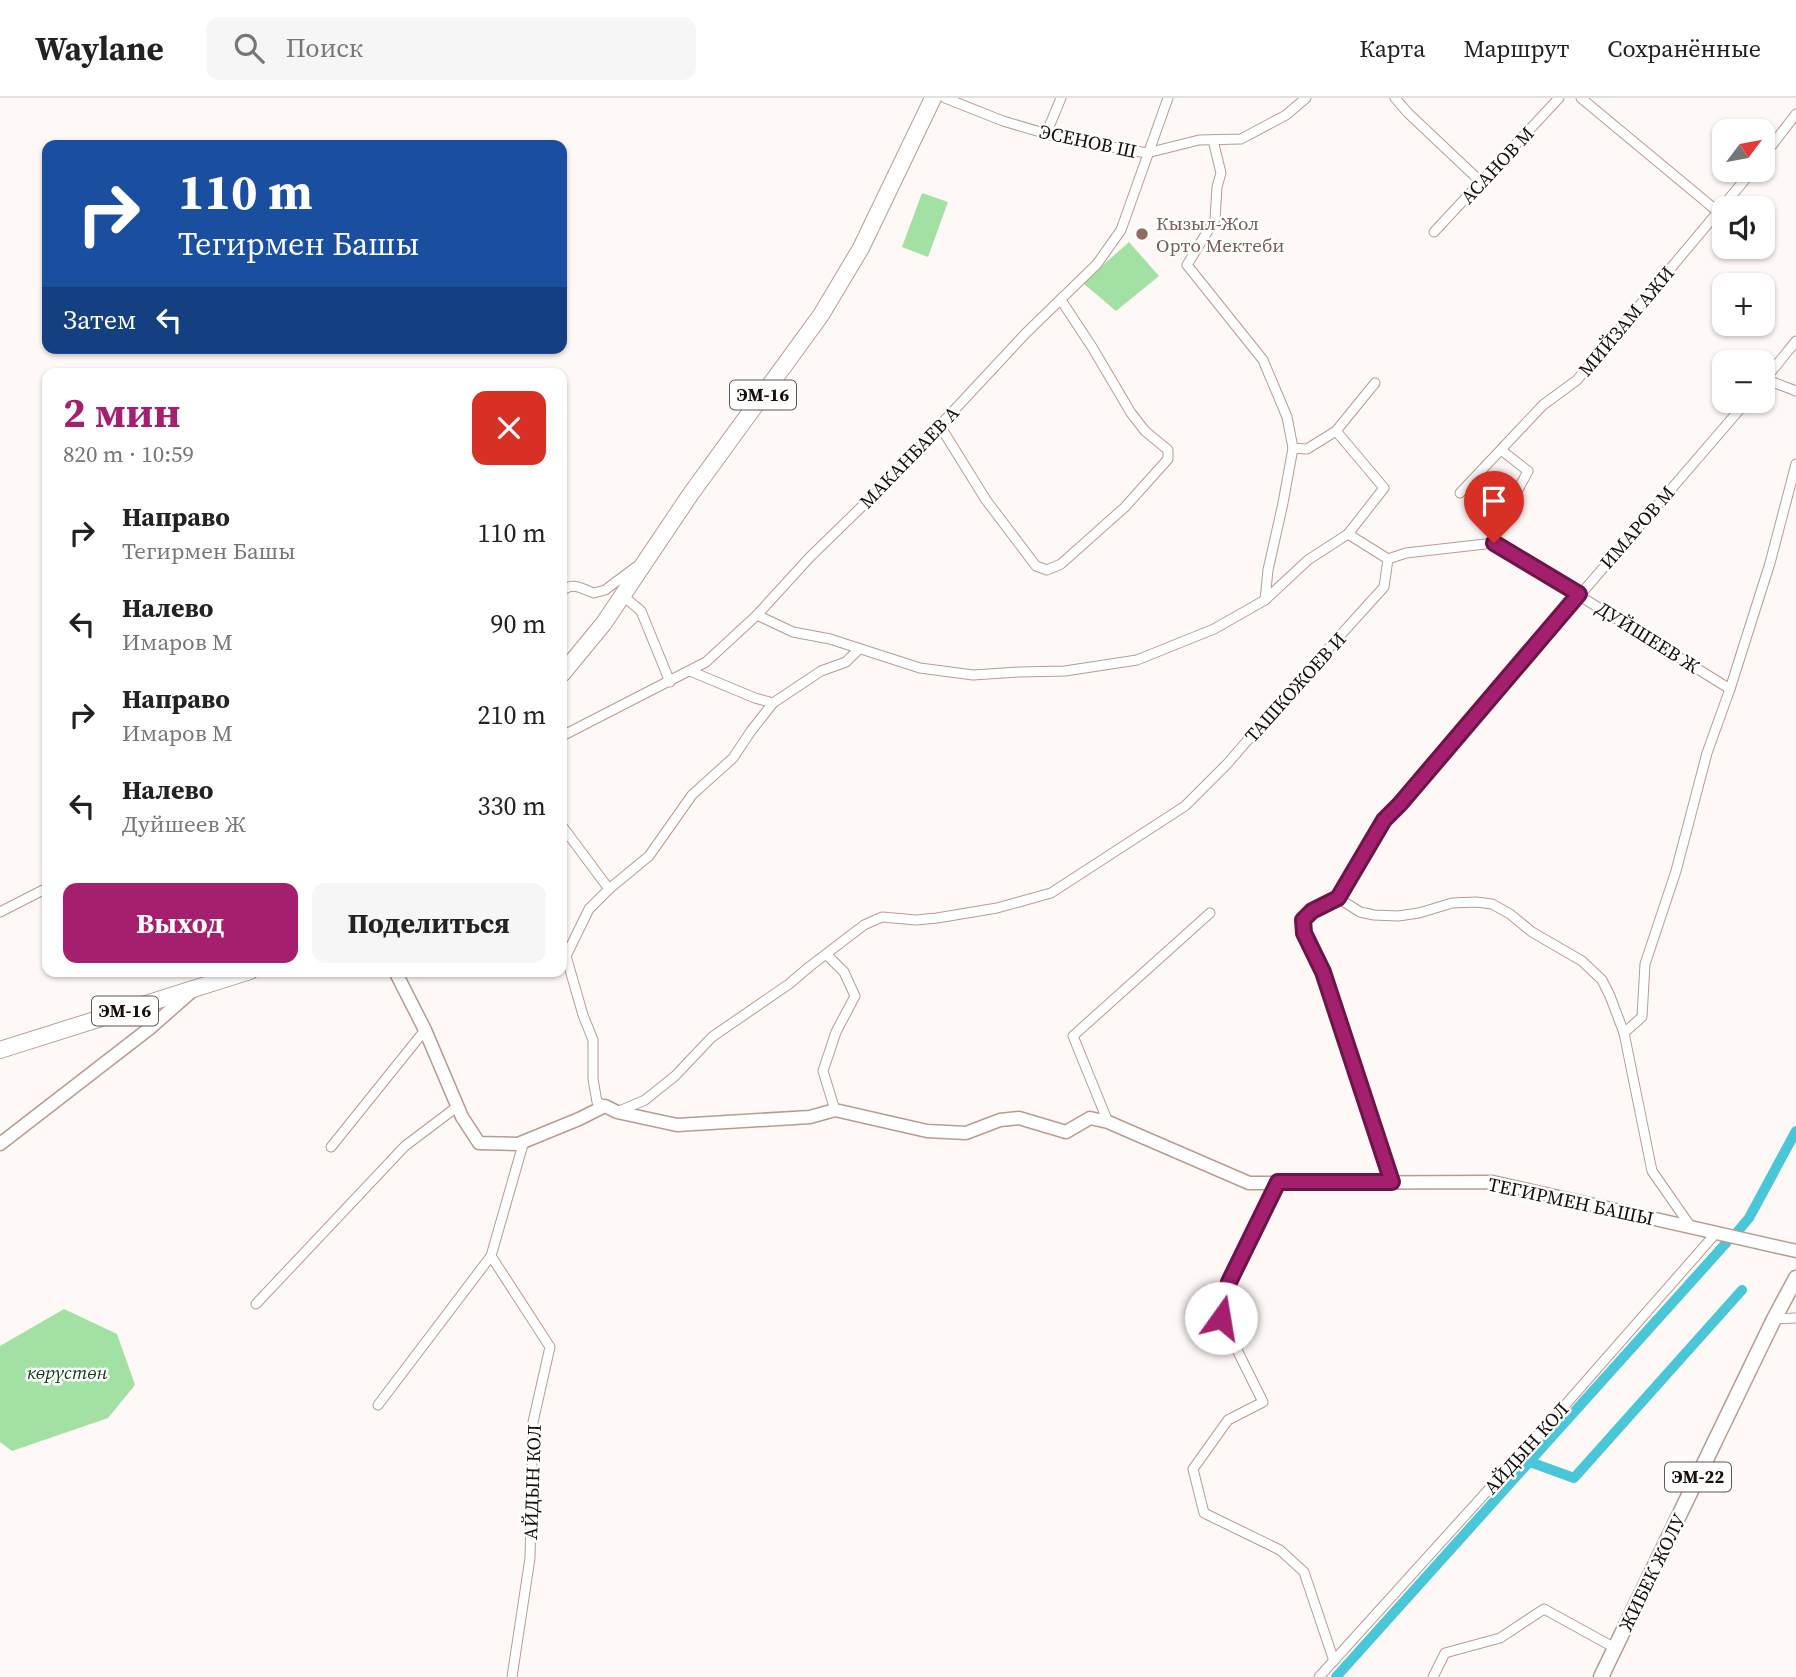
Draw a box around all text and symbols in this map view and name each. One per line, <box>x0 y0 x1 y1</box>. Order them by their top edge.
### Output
search box <box>206 17 696 80</box>
text: Waylane <box>35 26 164 71</box>
icon: search <box>230 29 268 67</box>
text: Поиск <box>286 30 363 66</box>
text: Карта <box>1359 32 1425 65</box>
text: Маршрут <box>1463 32 1569 65</box>
text: Сохранённые <box>1607 32 1761 65</box>
street label: ЭСЕНОВ Ш <box>1037 118 1139 164</box>
north arrow <box>1712 119 1774 182</box>
map controls <box>1712 119 1775 413</box>
street label: АСАНОВ М <box>1454 121 1540 209</box>
text: 110 m <box>178 158 313 225</box>
icon: right <box>63 168 154 259</box>
button: sound <box>1712 196 1775 259</box>
place label: Кызыл-Жол Орто Мектеби <box>1156 210 1284 258</box>
text: Тегирмен Башы <box>178 222 419 266</box>
marker: Кызыл-Жол Орто Мектеби <box>1134 226 1150 242</box>
street label: МИЙЗАМ АЖИ <box>1572 260 1680 382</box>
button: + <box>1712 273 1775 336</box>
icon: left <box>150 301 188 339</box>
text: Затем <box>63 302 136 338</box>
button: − <box>1712 350 1775 413</box>
road number: ЭМ-16 <box>730 380 796 410</box>
text: 2 мин <box>63 383 180 441</box>
button: close <box>472 391 546 465</box>
street label: МАКАНБАЕВ А <box>853 400 965 514</box>
text: 820 m · 10:59 <box>63 438 194 470</box>
pin <box>1464 471 1524 543</box>
street label: ИМАРОВ М <box>1594 480 1680 574</box>
icon: arrive <box>1475 482 1513 520</box>
text: Направо <box>122 499 230 535</box>
icon: right <box>63 514 101 552</box>
text: 110 m <box>478 515 546 551</box>
text: Тегирмен Башы <box>122 535 296 567</box>
text: Налево <box>122 590 213 626</box>
street label: ДУЙШЕЕВ Ж <box>1591 595 1705 679</box>
icon: left <box>63 605 101 643</box>
text: 90 m <box>491 606 546 642</box>
text: Имаров М <box>122 626 233 658</box>
street label: ТАШКОЖОЕВ И <box>1239 626 1351 748</box>
text: Направо <box>122 681 230 717</box>
icon: right <box>63 696 101 734</box>
text: 210 m <box>478 697 546 733</box>
text: Имаров М <box>122 717 233 749</box>
text: Налево <box>122 772 213 808</box>
icon: left <box>63 787 101 825</box>
text: 330 m <box>478 788 546 824</box>
text: Дуйшеев Ж <box>122 808 246 840</box>
button: Выход <box>63 883 298 963</box>
button: Поделиться <box>312 883 546 963</box>
road number: ЭМ-16 <box>92 996 158 1026</box>
street label: ТЕГИРМЕН БАШЫ <box>1486 1171 1656 1231</box>
position arrow <box>1184 1281 1258 1355</box>
park label: көрүстөн <box>27 1359 107 1385</box>
street label: АЙДЫН КОЛ <box>1478 1396 1574 1500</box>
street label: АЙДЫН КОЛ <box>517 1424 547 1540</box>
road number: ЭМ-22 <box>1665 1462 1731 1492</box>
street label: ЖИБЕК ЖОЛУ <box>1612 1509 1692 1635</box>

